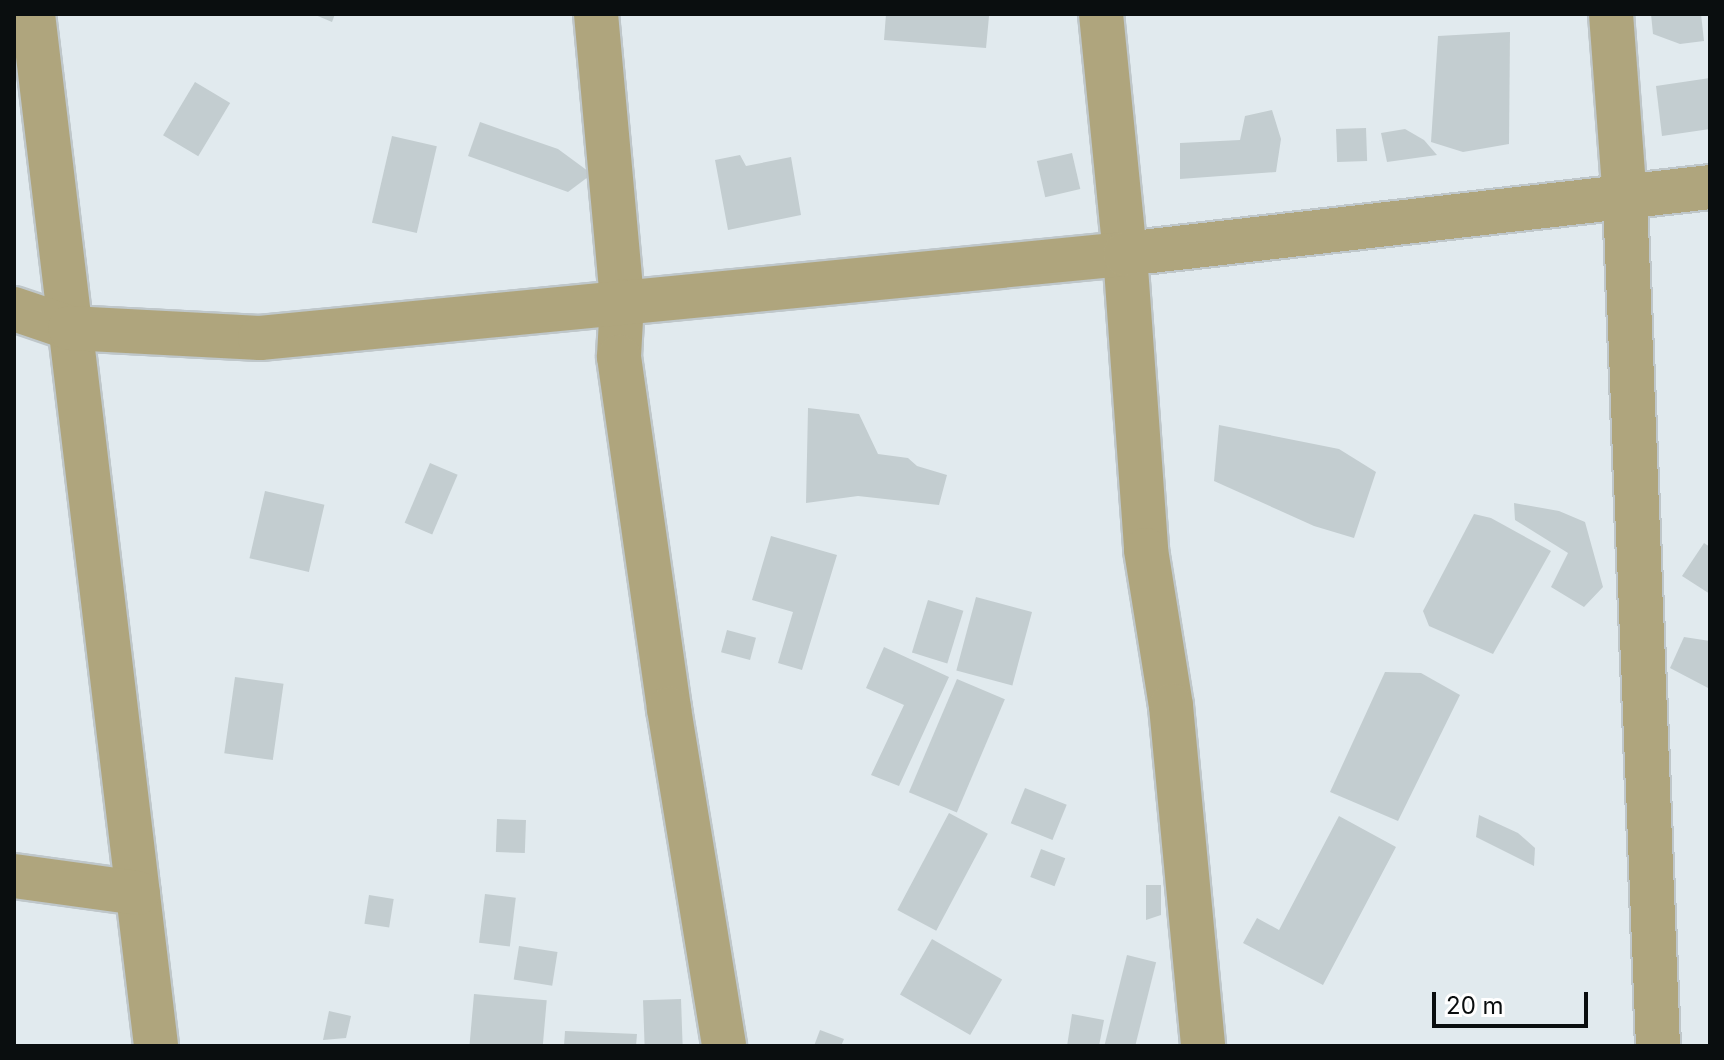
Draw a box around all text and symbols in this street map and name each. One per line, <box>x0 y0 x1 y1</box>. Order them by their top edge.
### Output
scale bar <box>1436 976 1592 1026</box>
text: 20 m <box>1446 991 1504 1020</box>

